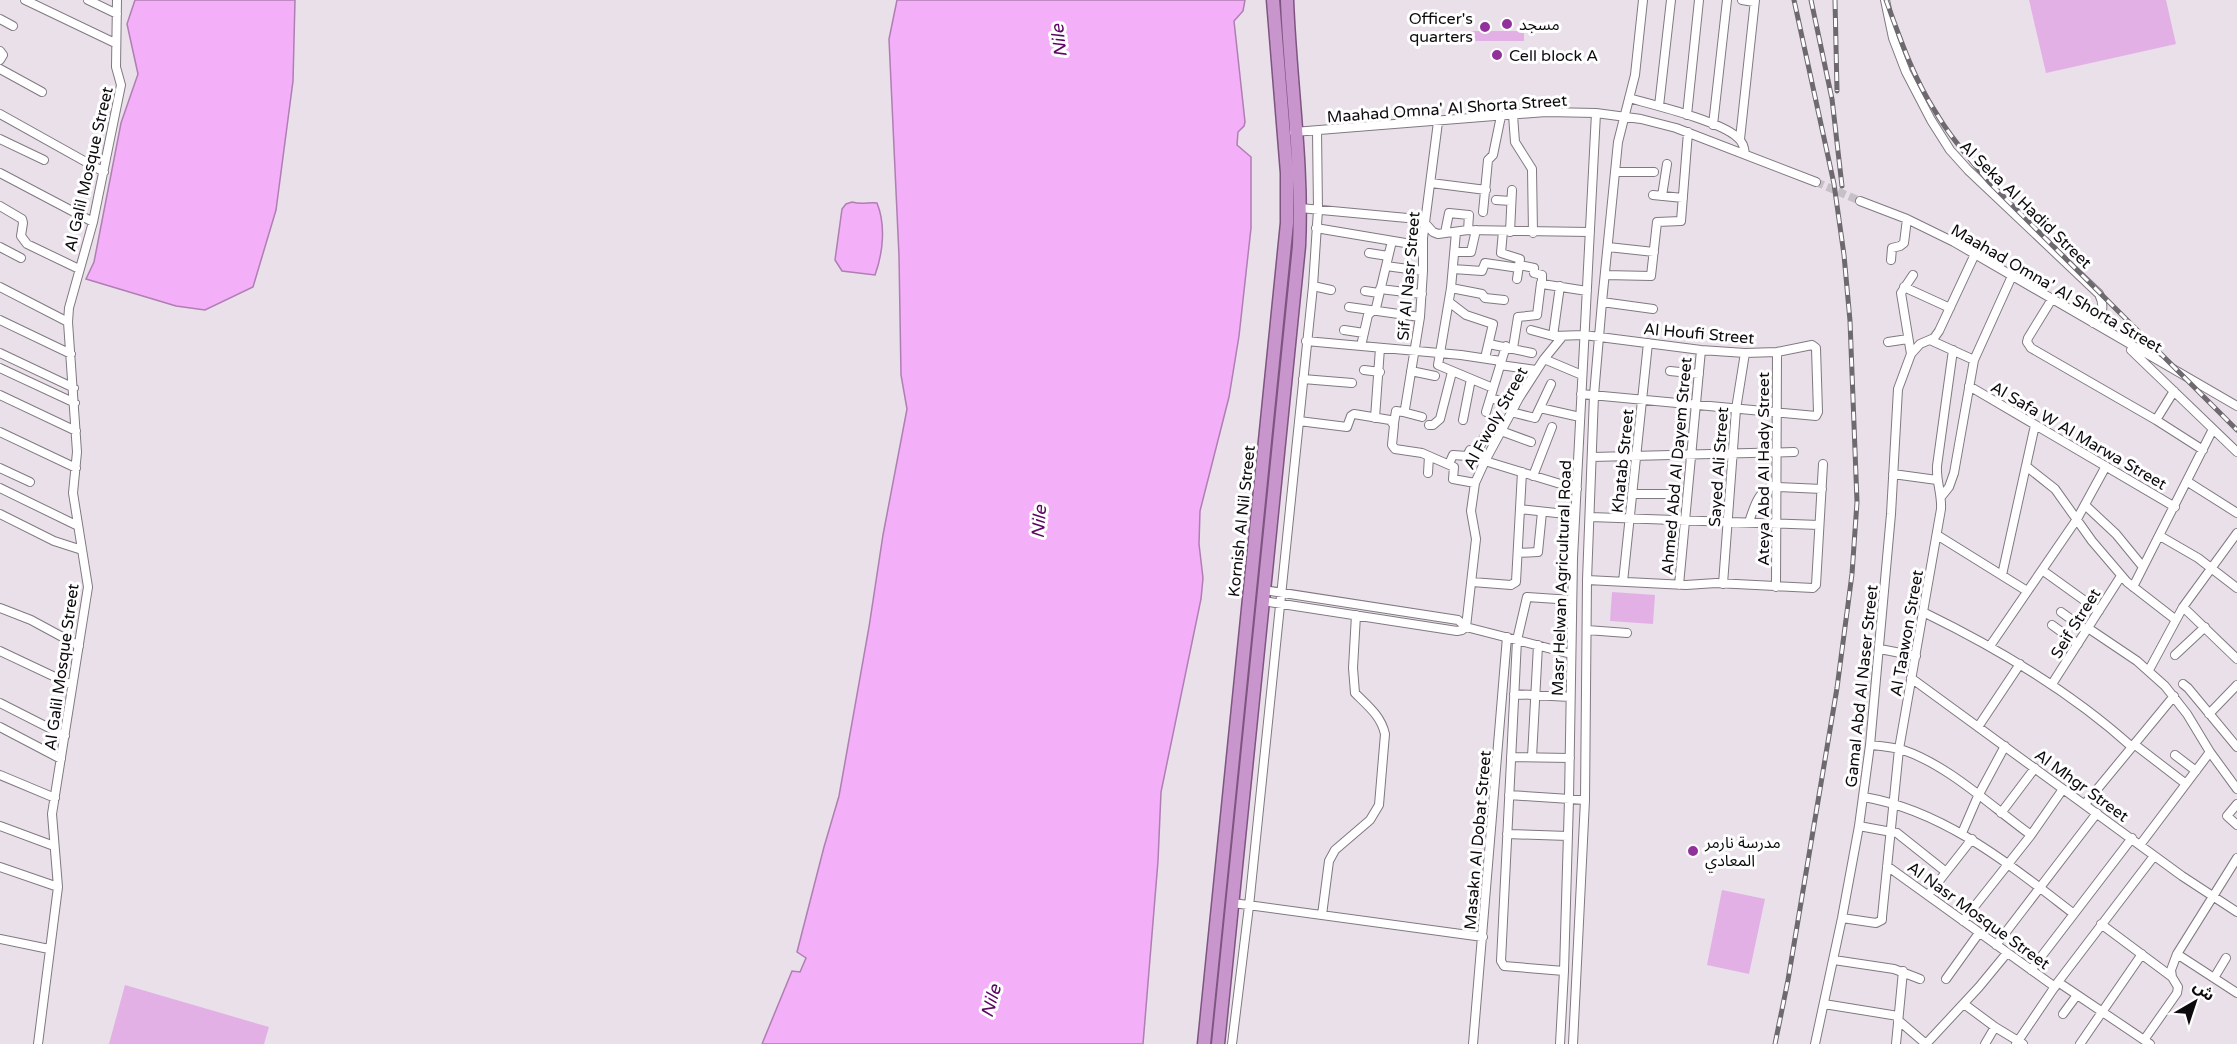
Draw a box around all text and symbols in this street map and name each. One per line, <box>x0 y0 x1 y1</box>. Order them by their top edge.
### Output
place label: Officer's quarters <box>1409 9 1473 47</box>
place label: مسجد <box>1519 15 1560 35</box>
marker: مسجد <box>1500 17 1514 31</box>
marker: Officer's quarters <box>1478 20 1492 34</box>
water label: Nile <box>1046 22 1072 59</box>
place label: Cell block A <box>1509 46 1598 66</box>
marker: Cell block A <box>1490 48 1504 62</box>
street label: Al Galil Mosque Street <box>60 85 118 254</box>
street label: Maahad Omna' Al Shorta Street <box>1326 91 1568 127</box>
street label: Al Seka Al Hadid Street <box>1955 136 2095 273</box>
street label: Sif Al Nasr Street <box>1393 211 1425 341</box>
street label: Maahad Omna' Al Shorta Street <box>1947 220 2166 358</box>
street label: Al Houfi Street <box>1643 319 1755 349</box>
street label: Ahmed Abd Al Dayem Street <box>1658 356 1696 576</box>
street label: Al Fwoly Street <box>1459 364 1532 473</box>
street label: Ateya Abd Al Hady Street <box>1754 372 1774 566</box>
street label: Al Safa W Al Marwa Street <box>1987 377 2170 495</box>
street label: Sayed Ali Street <box>1705 406 1733 528</box>
street label: Khatab Street <box>1608 408 1638 514</box>
street label: Kornish Al Nil Street <box>1224 444 1260 598</box>
street label: Masr Helwan Agricultural Road <box>1548 460 1576 696</box>
water label: Nile <box>1027 504 1051 539</box>
street label: Al Taawon Street <box>1886 568 1928 698</box>
street label: Al Galil Mosque Street <box>40 582 84 752</box>
street label: Gamal Abd Al Naser Street <box>1841 584 1883 788</box>
street label: Seif Street <box>2046 585 2105 662</box>
street label: Al Mhgr Street <box>2031 745 2132 827</box>
street label: Masakn Al Dobat Street <box>1460 750 1496 931</box>
place label: مدرسة نارمر المعادي <box>1704 833 1781 873</box>
marker: مدرسة نارمر المعادي <box>1686 844 1700 858</box>
street label: Al Nasr Mosque Street <box>1903 857 2054 974</box>
north arrow <box>2165 972 2225 1032</box>
text: ش <box>2189 976 2219 1006</box>
water label: Nile <box>976 981 1006 1020</box>

